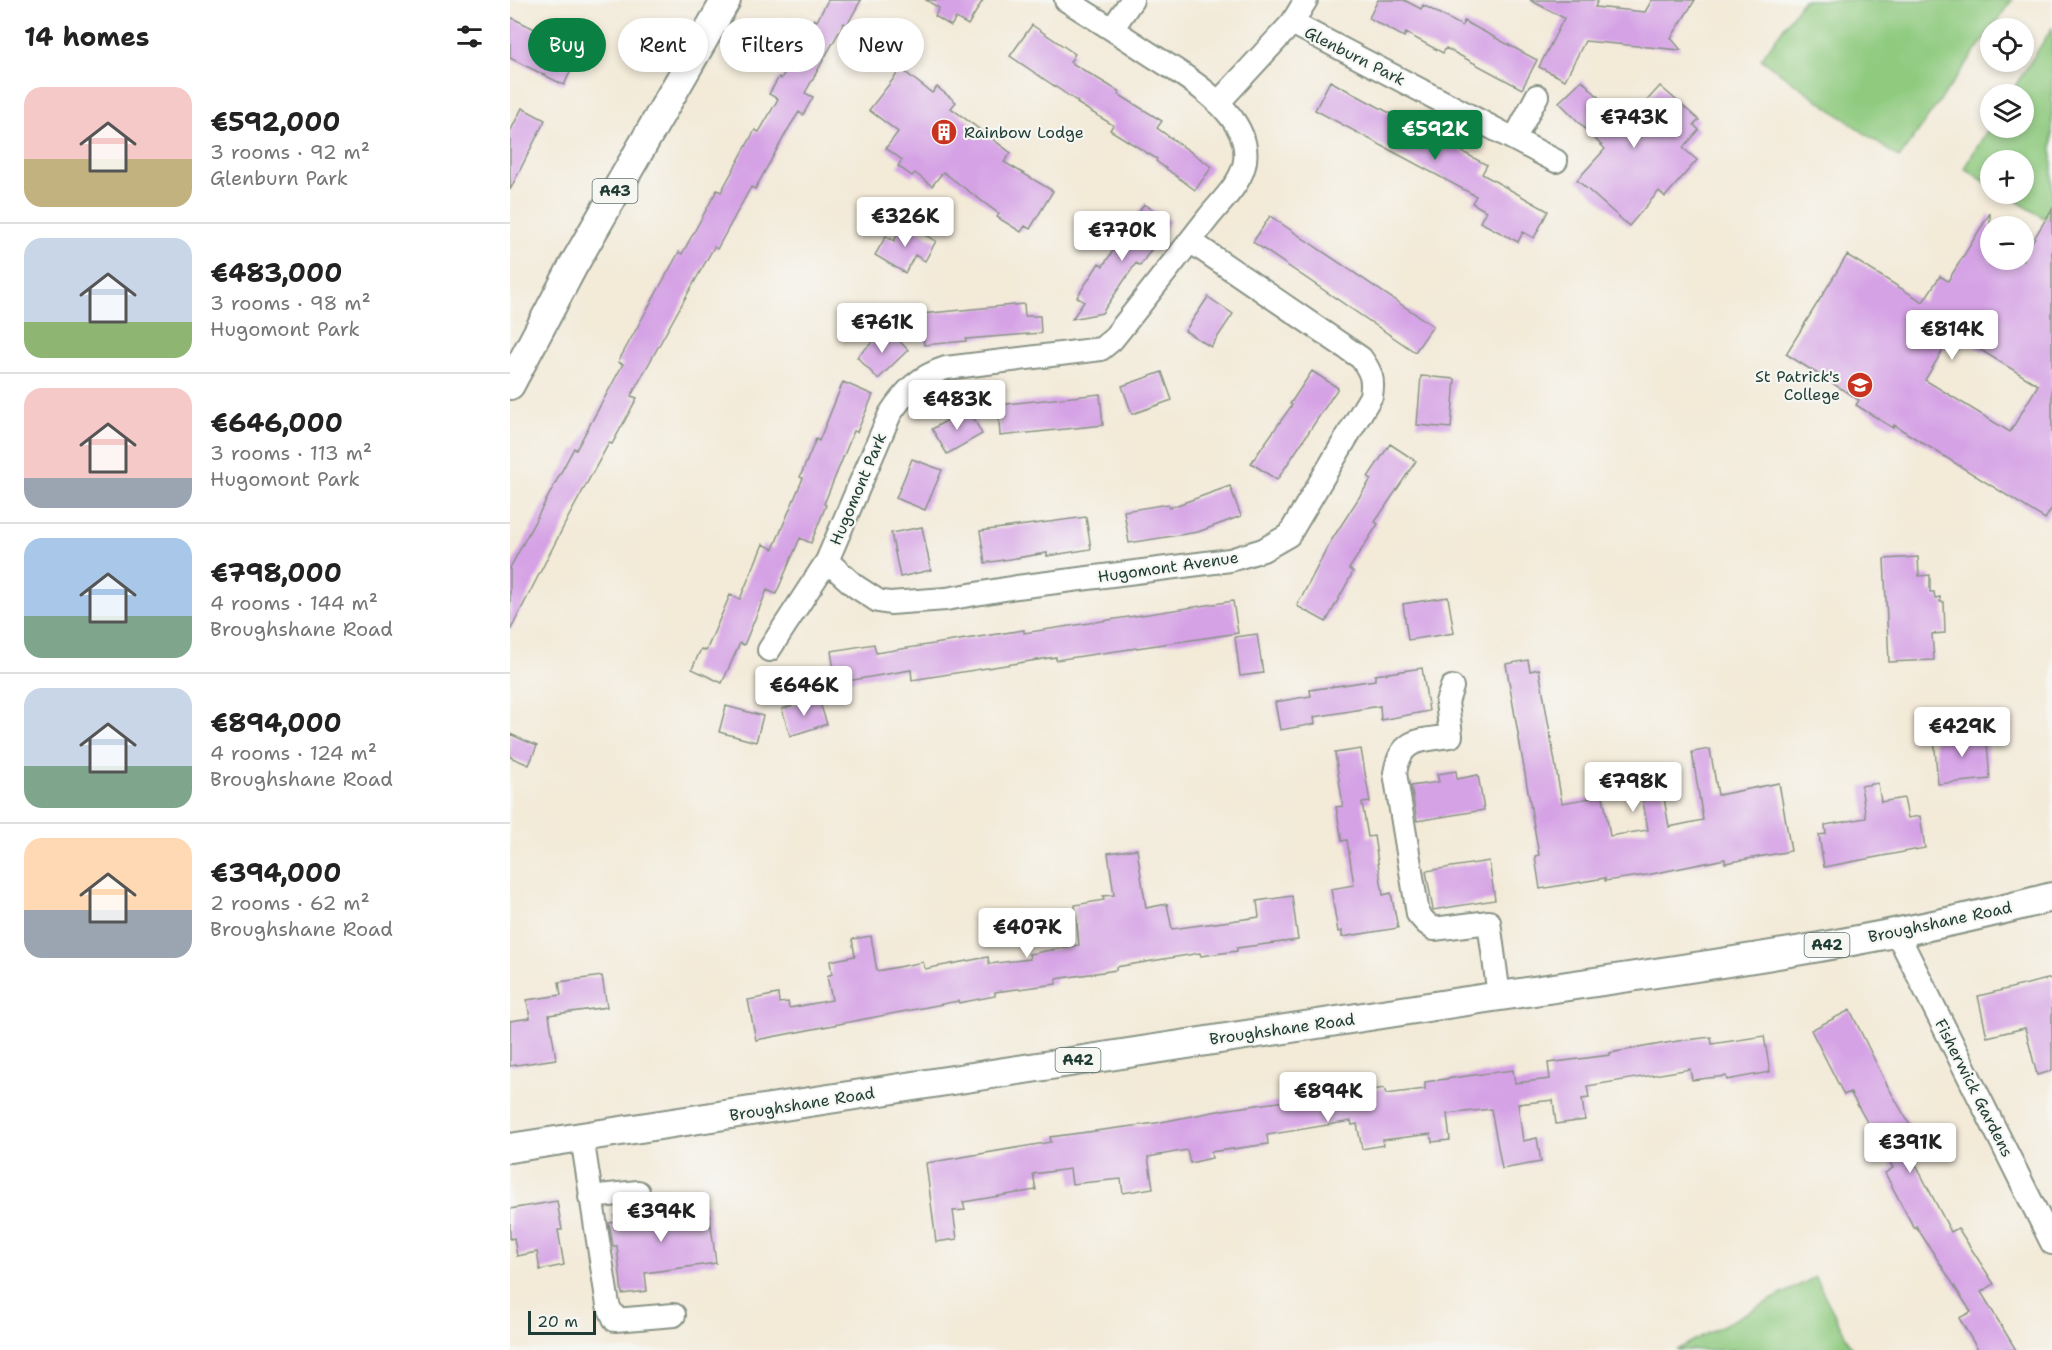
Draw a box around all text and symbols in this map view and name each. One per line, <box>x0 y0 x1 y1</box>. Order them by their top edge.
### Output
chip: Buy <box>528 18 606 72</box>
chip: Rent <box>618 18 708 72</box>
chip: Filters <box>720 18 825 72</box>
chip: New <box>837 18 924 72</box>
map controls <box>1980 18 2034 270</box>
button: locate <box>1980 18 2034 72</box>
text: 14 homes <box>24 19 150 54</box>
icon: filters <box>453 20 486 53</box>
street label: Glenburn Park <box>1301 22 1409 90</box>
button: layers <box>1980 84 2034 138</box>
pin: €743K <box>1592 98 1676 149</box>
text: €592,000 <box>210 104 341 139</box>
text: €743K <box>1600 104 1668 130</box>
pin: €592K <box>1393 110 1477 161</box>
icon: home <box>72 111 144 183</box>
text: €592K <box>1401 116 1469 142</box>
building icon: Rainbow Lodge <box>929 117 959 147</box>
place label: Rainbow Lodge <box>964 122 1084 143</box>
text: 3 rooms · 92 m² <box>210 139 370 165</box>
button: + <box>1980 150 2034 204</box>
text: Glenburn Park <box>210 165 348 191</box>
road number: A43 <box>592 179 638 203</box>
pin: €326K <box>863 197 947 248</box>
text: €326K <box>871 203 939 229</box>
pin: €770K <box>1080 211 1164 262</box>
button: − <box>1980 216 2034 270</box>
text: €770K <box>1088 217 1156 243</box>
text: €483,000 <box>210 255 342 290</box>
icon: home <box>72 262 144 334</box>
text: 3 rooms · 98 m² <box>210 290 371 316</box>
pin: €761K <box>840 303 924 354</box>
text: €761K <box>851 309 913 335</box>
pin: €814K <box>1910 310 1994 361</box>
text: Hugomont Park <box>210 316 360 342</box>
text: €814K <box>1920 316 1984 342</box>
place label: St Patrick's College <box>1755 366 1840 405</box>
school or university icon: St Patrick's College <box>1845 370 1875 400</box>
pin: €483K <box>915 380 999 431</box>
text: €483K <box>922 386 992 412</box>
text: €646,000 <box>210 405 343 440</box>
icon: home <box>72 412 144 484</box>
street label: Hugomont Park <box>825 430 891 548</box>
text: 3 rooms · 113 m² <box>210 440 372 466</box>
text: Hugomont Park <box>210 466 360 492</box>
street label: Hugomont Avenue <box>1096 547 1240 587</box>
text: €798,000 <box>210 555 342 590</box>
icon: home <box>72 562 144 634</box>
text: 4 rooms · 144 m² <box>210 590 378 616</box>
text: Broughshane Road <box>210 616 393 642</box>
pin: €646K <box>762 666 846 717</box>
text: €646K <box>769 672 839 698</box>
text: €894,000 <box>210 705 342 740</box>
pin: €429K <box>1920 707 2004 758</box>
icon: home <box>72 712 144 784</box>
text: €429K <box>1928 713 1996 739</box>
text: 4 rooms · 124 m² <box>210 740 377 766</box>
pin: €798K <box>1591 762 1675 813</box>
text: Broughshane Road <box>210 766 393 792</box>
text: €798K <box>1599 768 1667 794</box>
text: €394,000 <box>210 855 341 890</box>
icon: home <box>72 862 144 934</box>
text: 2 rooms · 62 m² <box>210 890 370 916</box>
street label: Broughshane Road <box>1866 897 2014 947</box>
pin: €407K <box>985 908 1069 959</box>
text: €407K <box>992 914 1062 940</box>
text: Broughshane Road <box>210 916 393 942</box>
road number: A42 <box>1804 933 1850 957</box>
street label: Broughshane Road <box>1208 1008 1356 1050</box>
street label: Fisherwick Gardens <box>1930 1015 2018 1161</box>
road number: A42 <box>1056 1048 1100 1072</box>
pin: €894K <box>1286 1072 1370 1123</box>
text: €894K <box>1293 1078 1363 1104</box>
street label: Broughshane Road <box>728 1082 876 1126</box>
pin: €391K <box>1868 1123 1952 1174</box>
text: €391K <box>1878 1129 1942 1155</box>
pin: €394K <box>619 1192 703 1243</box>
text: €394K <box>627 1198 695 1224</box>
scale bar <box>528 1308 596 1336</box>
text: 20 m <box>537 1311 578 1332</box>

